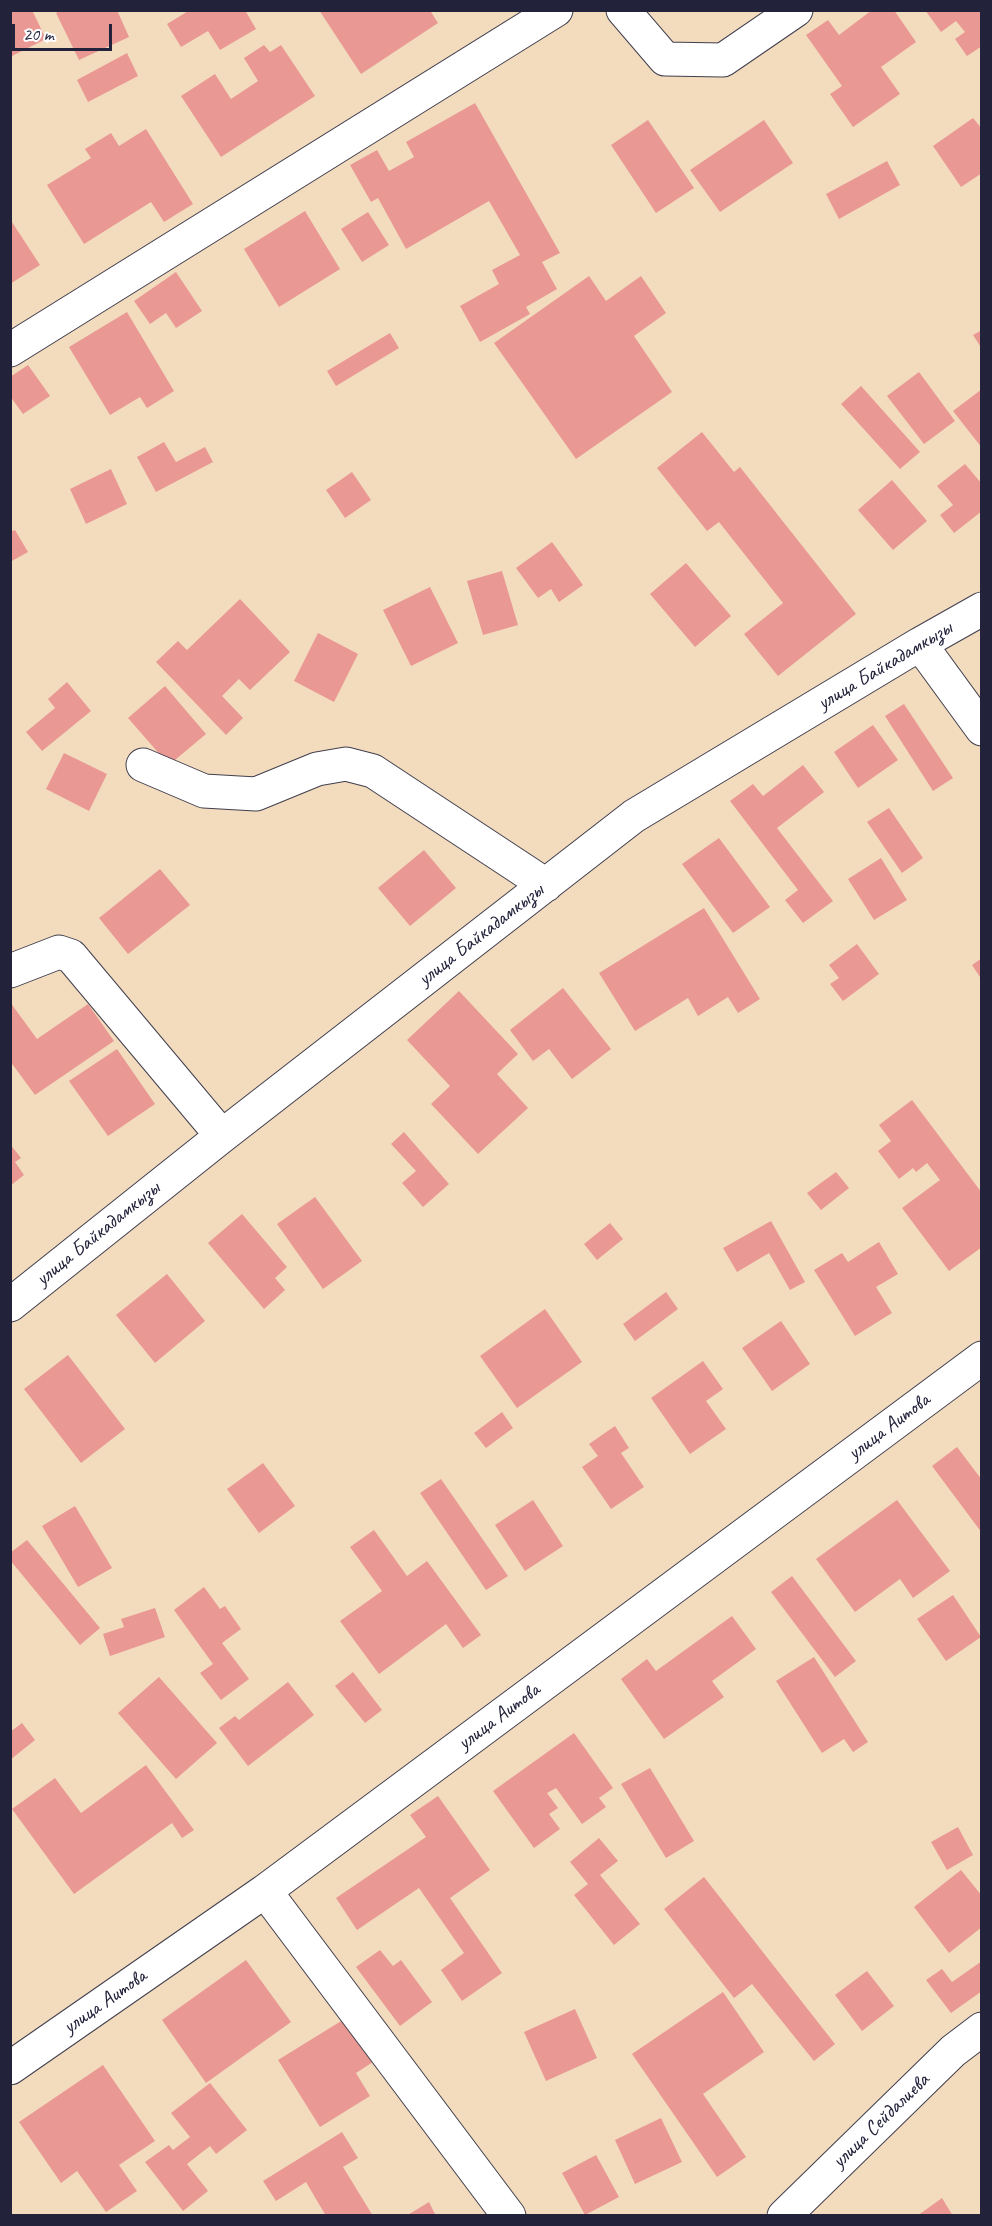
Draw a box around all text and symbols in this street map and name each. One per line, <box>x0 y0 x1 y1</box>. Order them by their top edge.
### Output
scale bar <box>15 12 116 50</box>
text: 20 m <box>23 23 54 45</box>
street label: улица Байкадамкызы <box>813 616 957 716</box>
street label: улица Байкадамкызы <box>413 878 549 992</box>
street label: улица Байкадамкызы <box>31 1176 165 1292</box>
street label: улица Аитова <box>843 1388 935 1466</box>
street label: улица Аитова <box>453 1678 545 1756</box>
street label: улица Аитова <box>58 1964 152 2040</box>
street label: улица Сейдалиева <box>827 2068 935 2174</box>

